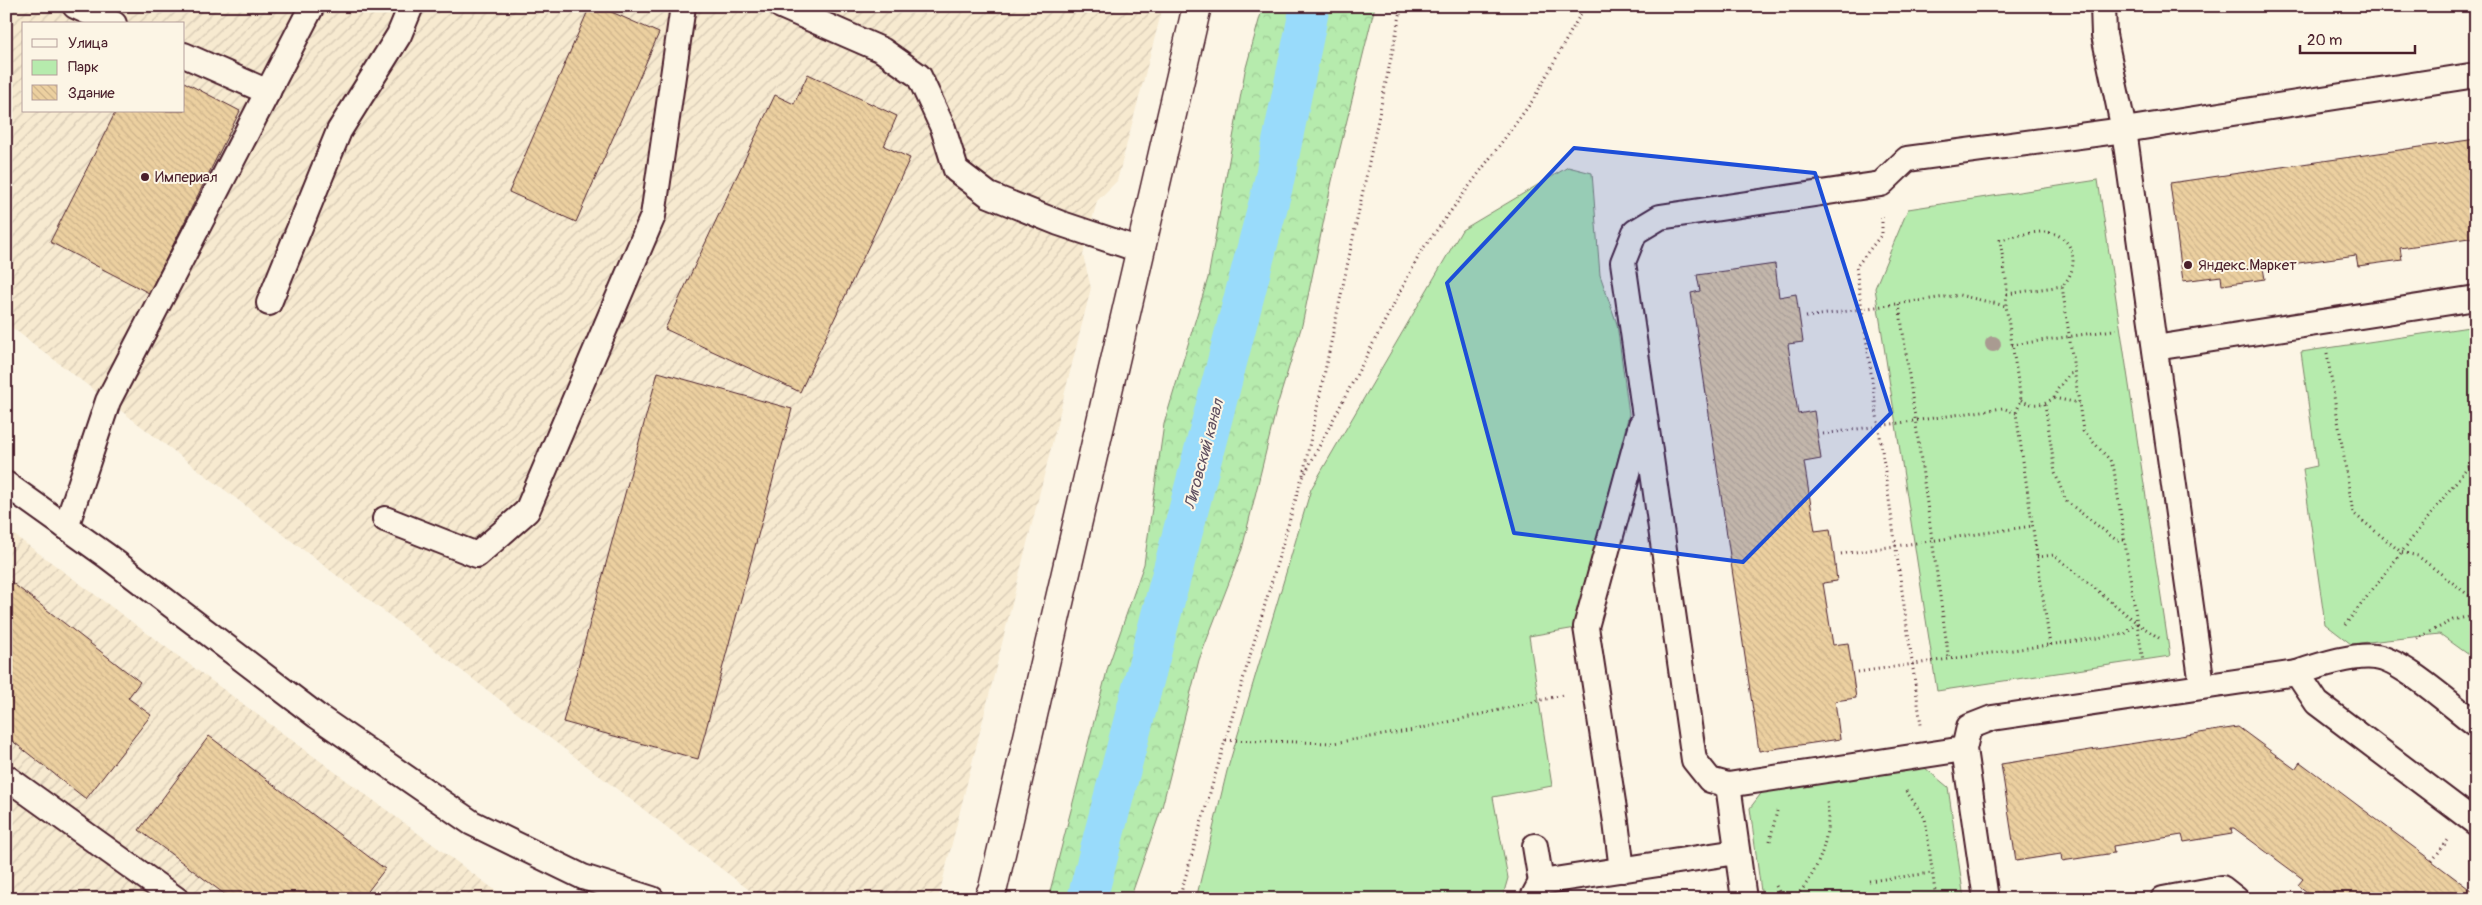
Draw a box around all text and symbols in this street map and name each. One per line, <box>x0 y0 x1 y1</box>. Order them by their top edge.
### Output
legend <box>22 22 185 112</box>
scale bar <box>2300 22 2414 54</box>
text: 20 m <box>2307 31 2342 50</box>
text: Улица <box>68 34 108 53</box>
text: Парк <box>68 58 99 77</box>
text: Здание <box>68 84 115 103</box>
place label: Империал <box>155 168 218 187</box>
marker: Империал <box>139 171 151 183</box>
place label: Яндекс.Маркет <box>2198 256 2297 275</box>
marker: Яндекс.Маркет <box>2182 259 2194 271</box>
water label: Лиговский канал <box>1180 396 1229 511</box>

